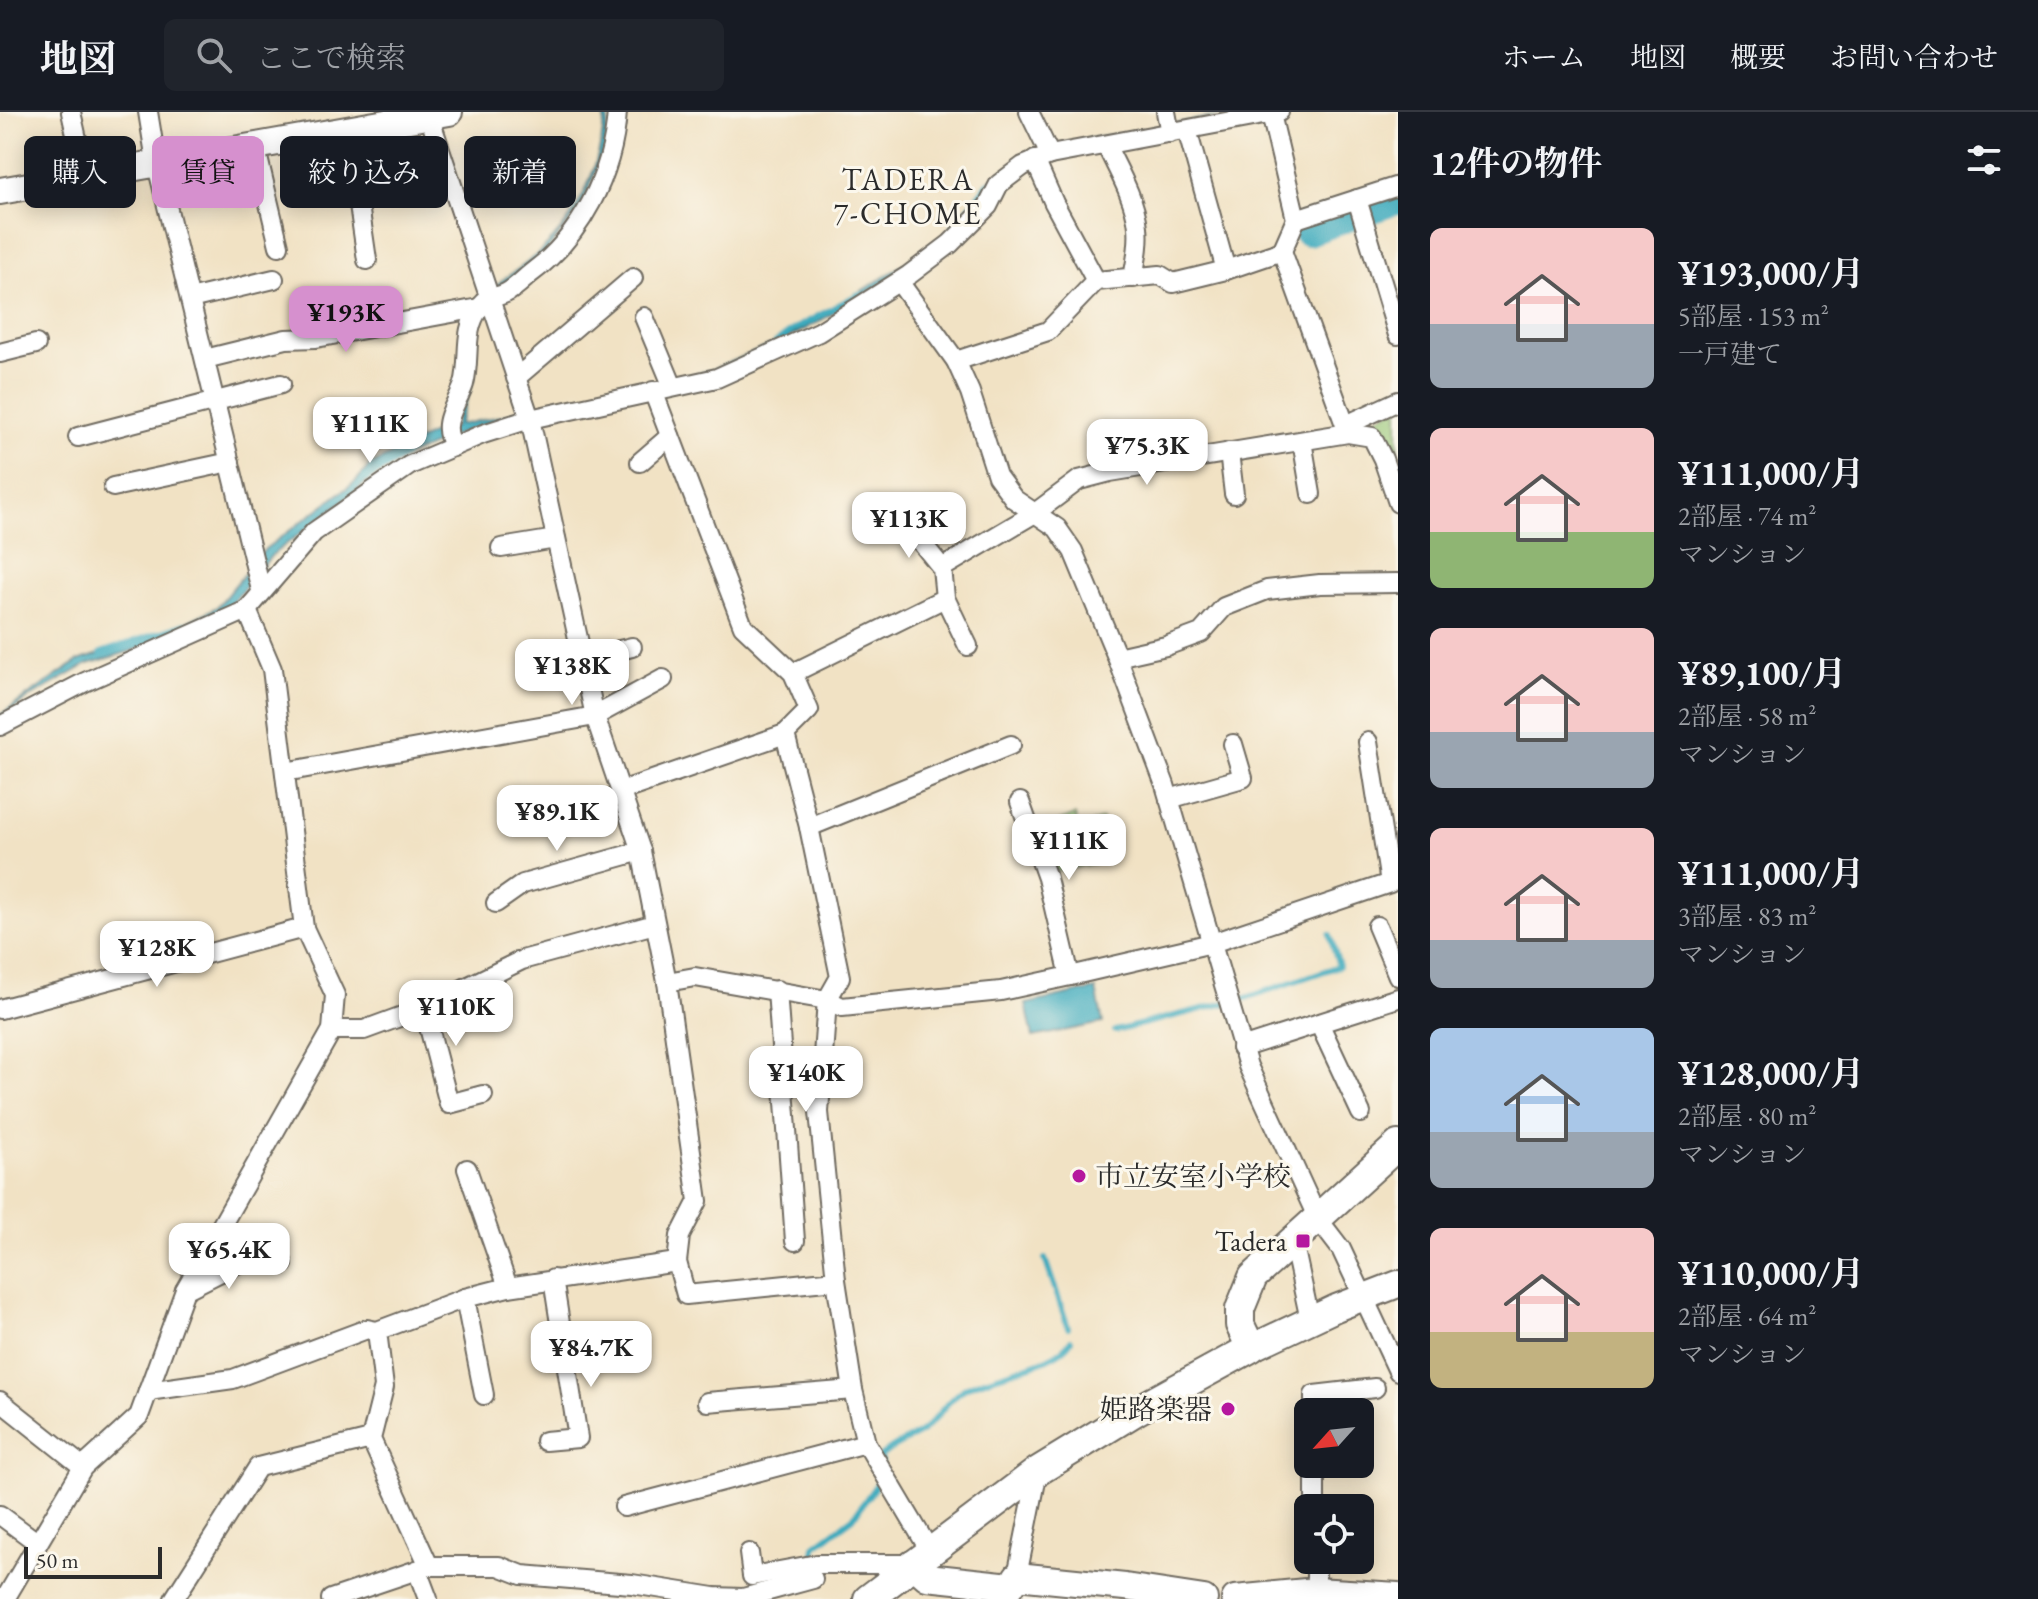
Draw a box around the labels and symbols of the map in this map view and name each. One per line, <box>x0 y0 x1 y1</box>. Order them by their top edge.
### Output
district label: TADERA 7-CHOME <box>833 160 983 233</box>
pin: ¥193K <box>290 286 402 354</box>
pin: ¥111K <box>314 397 426 465</box>
pin: ¥75.3K <box>1082 419 1212 487</box>
pin: ¥113K <box>853 492 965 560</box>
pin: ¥138K <box>516 639 628 707</box>
pin: ¥89.1K <box>492 785 622 853</box>
pin: ¥111K <box>1013 814 1125 882</box>
pin: ¥128K <box>101 921 213 989</box>
pin: ¥110K <box>400 980 512 1048</box>
pin: ¥140K <box>750 1046 862 1114</box>
place label: 市立安室小学校 <box>1095 1158 1291 1194</box>
marker: 市立安室小学校 <box>1070 1167 1088 1185</box>
pin: ¥65.4K <box>164 1223 294 1291</box>
place label: Tadera <box>1214 1223 1288 1259</box>
marker: Tadera <box>1294 1232 1312 1250</box>
pin: ¥84.7K <box>526 1321 656 1389</box>
place label: 姫路楽器 <box>1100 1391 1212 1427</box>
north arrow <box>1294 1398 1374 1478</box>
marker: 姫路楽器 <box>1219 1400 1237 1418</box>
scale bar <box>24 1543 162 1579</box>

